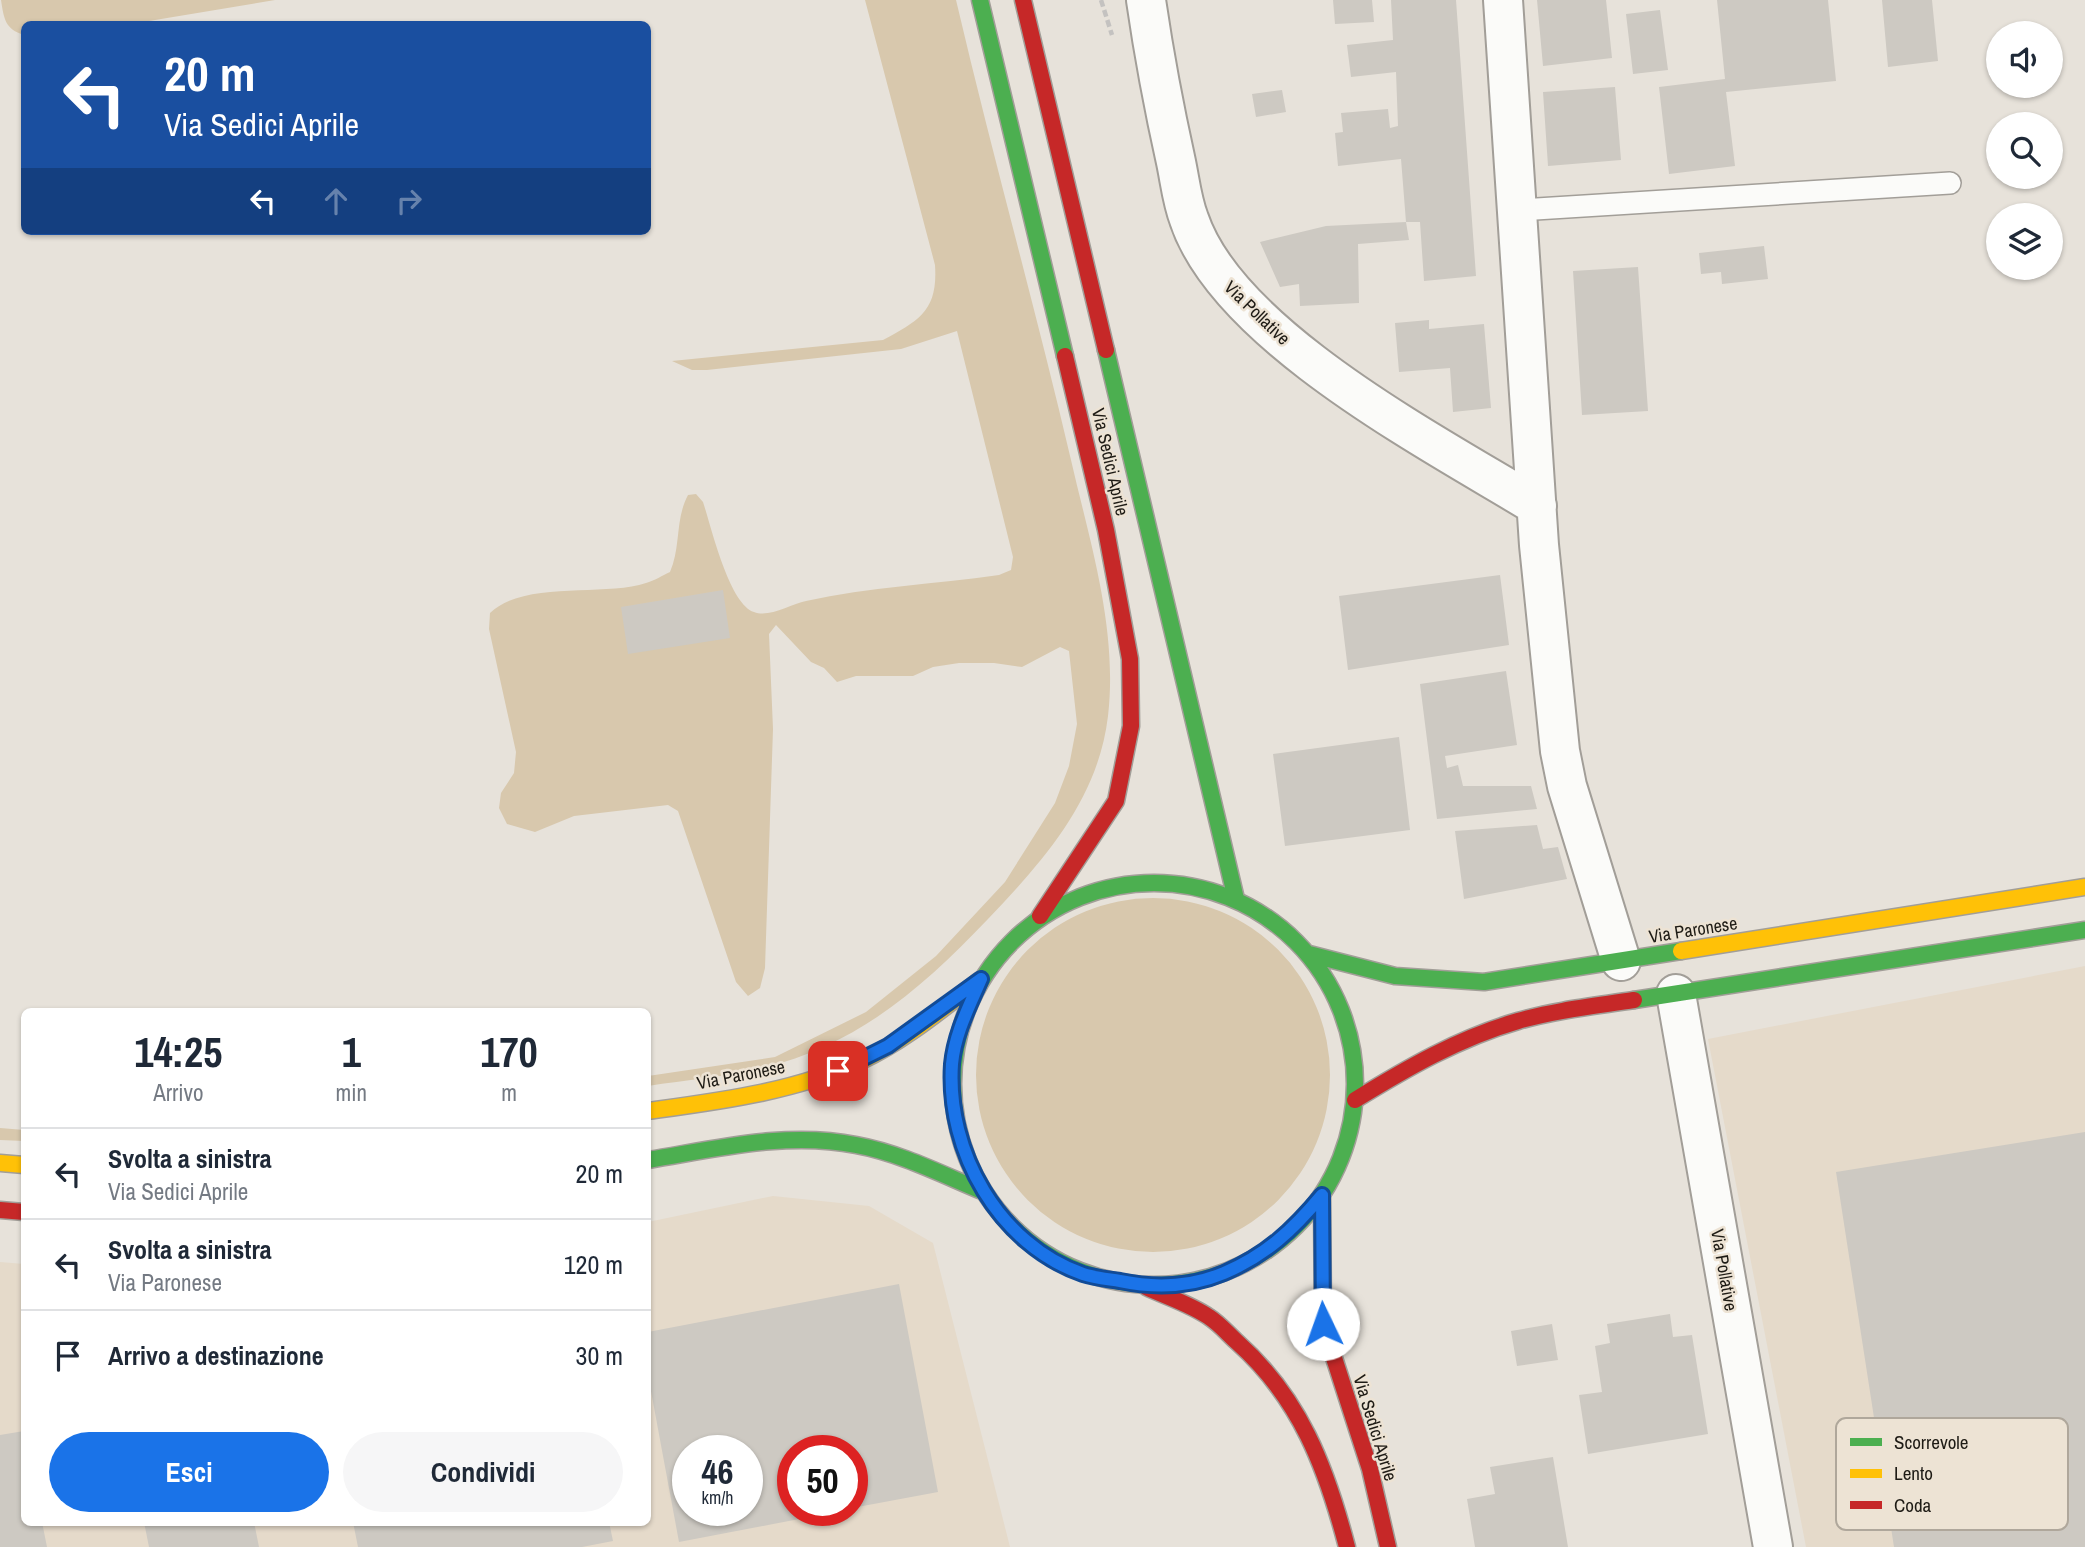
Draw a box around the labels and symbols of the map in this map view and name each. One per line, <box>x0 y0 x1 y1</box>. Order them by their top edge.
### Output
street label: Via Pollative <box>1219 275 1296 350</box>
street label: Via Sedici Aprile <box>1086 406 1135 518</box>
street label: Via Paronese <box>1647 910 1739 949</box>
pin <box>808 1041 868 1101</box>
street label: Via Paronese <box>695 1054 787 1095</box>
street label: Via Pollative <box>1705 1227 1744 1313</box>
position arrow <box>1286 1287 1360 1361</box>
street label: Via Sedici Aprile <box>1347 1372 1403 1484</box>
legend <box>1836 1418 2068 1530</box>
text: Scorrevole <box>1894 1429 1968 1455</box>
speed limit sign: 50 <box>777 1435 868 1526</box>
text: Lento <box>1894 1460 1933 1486</box>
text: Coda <box>1894 1492 1932 1518</box>

